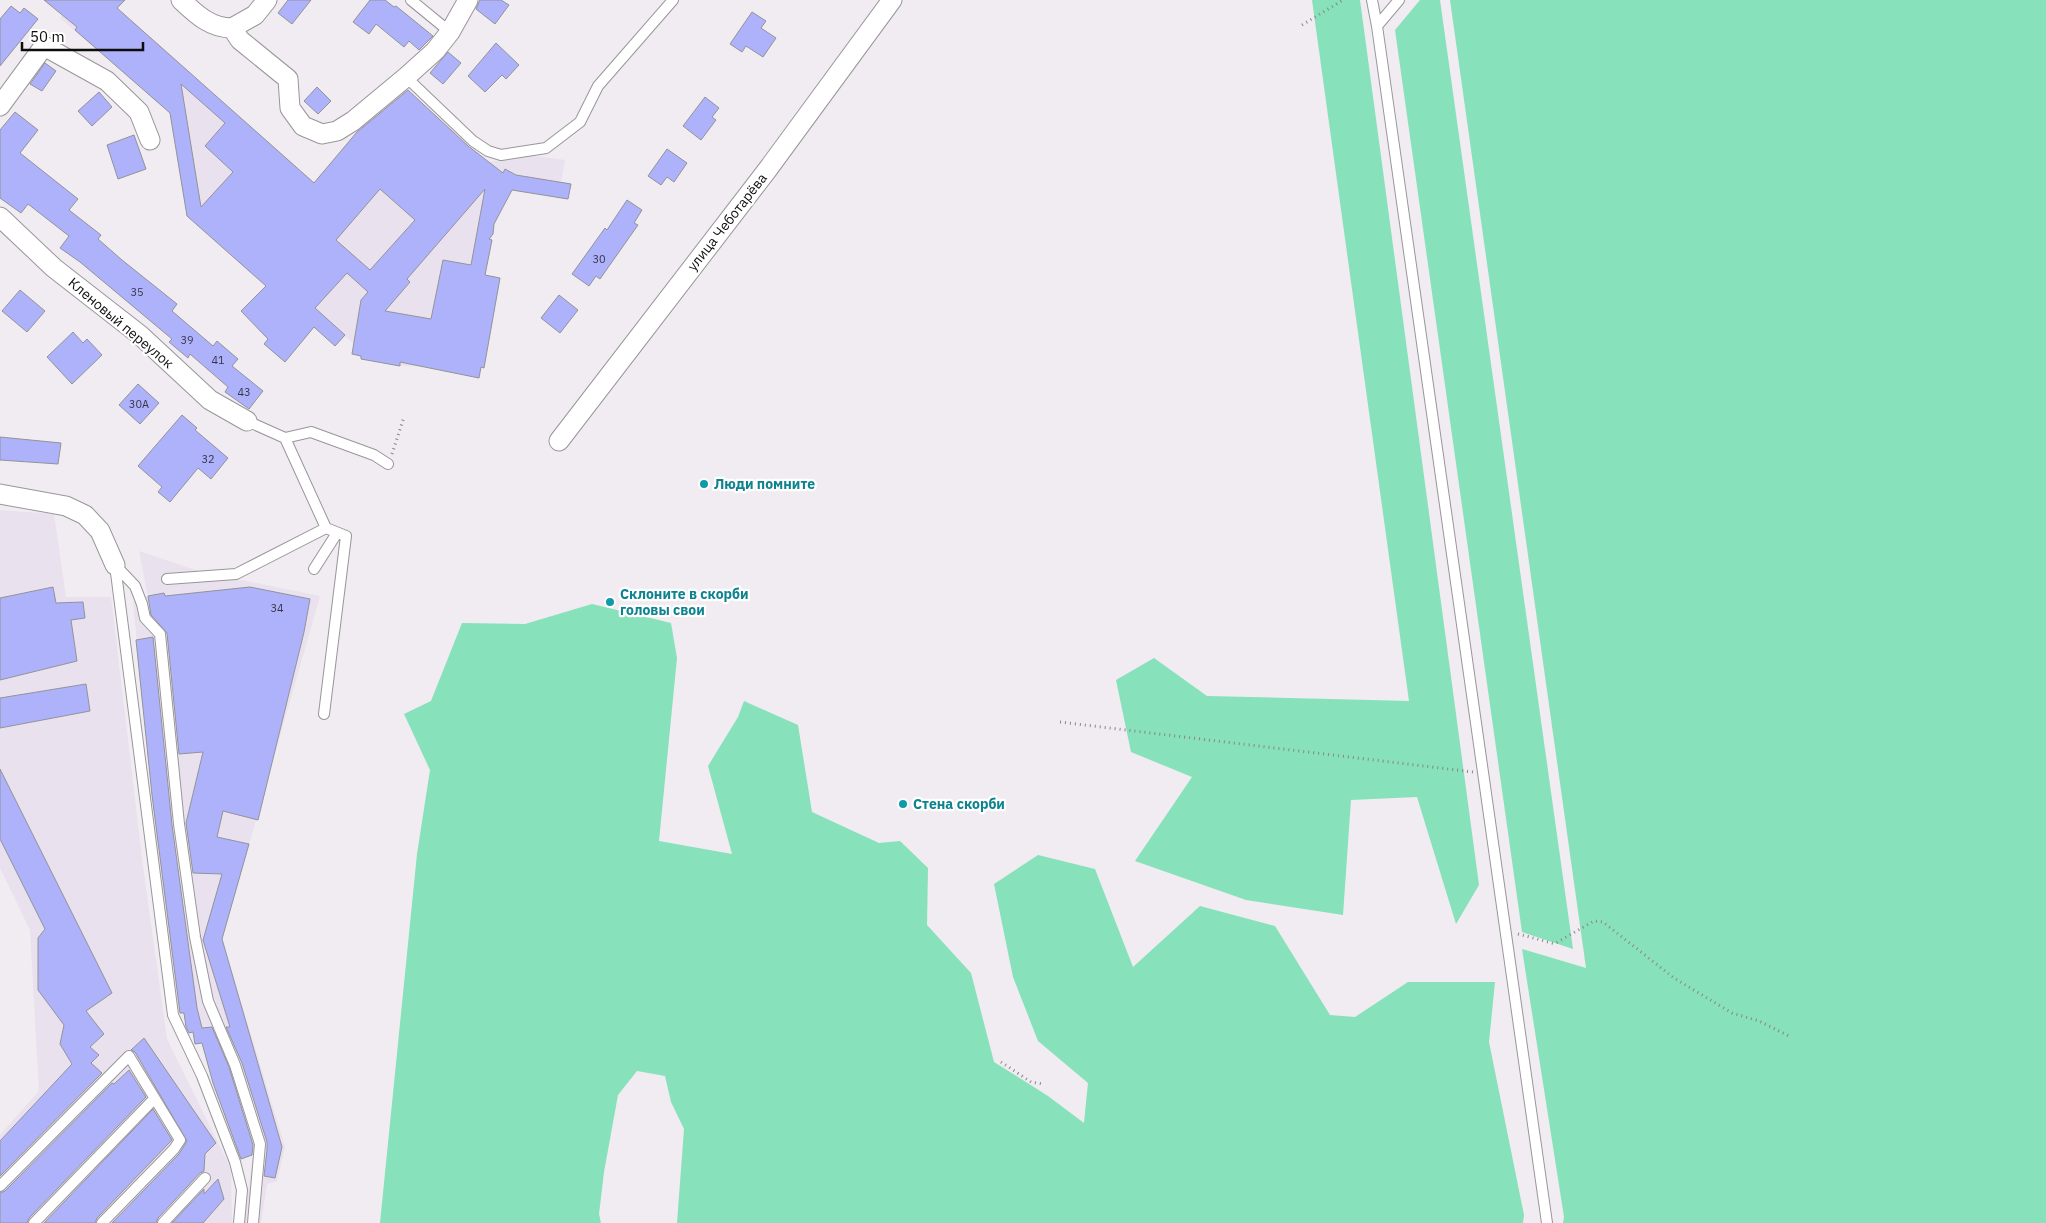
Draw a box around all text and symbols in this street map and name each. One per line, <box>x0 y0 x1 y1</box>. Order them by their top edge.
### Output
scale bar <box>22 20 144 52</box>
text: 50 m <box>30 27 65 46</box>
street label: улица Чеботарёва <box>683 169 771 275</box>
house number: 30 <box>592 252 606 266</box>
street label: Кленовый переулок <box>65 274 178 373</box>
house number: 35 <box>130 285 144 299</box>
house number: 39 <box>180 333 194 347</box>
house number: 41 <box>211 353 225 367</box>
house number: 43 <box>237 385 251 399</box>
house number: 30А <box>129 397 149 411</box>
house number: 32 <box>201 452 215 466</box>
place label: Люди помните <box>714 475 815 493</box>
marker: Люди помните <box>698 478 710 490</box>
place label: Склоните в скорби головы свои <box>620 585 749 619</box>
marker: Склоните в скорби головы свои <box>604 596 616 608</box>
house number: 34 <box>270 601 284 615</box>
place label: Стена скорби <box>913 795 1005 813</box>
marker: Стена скорби <box>897 798 909 810</box>

